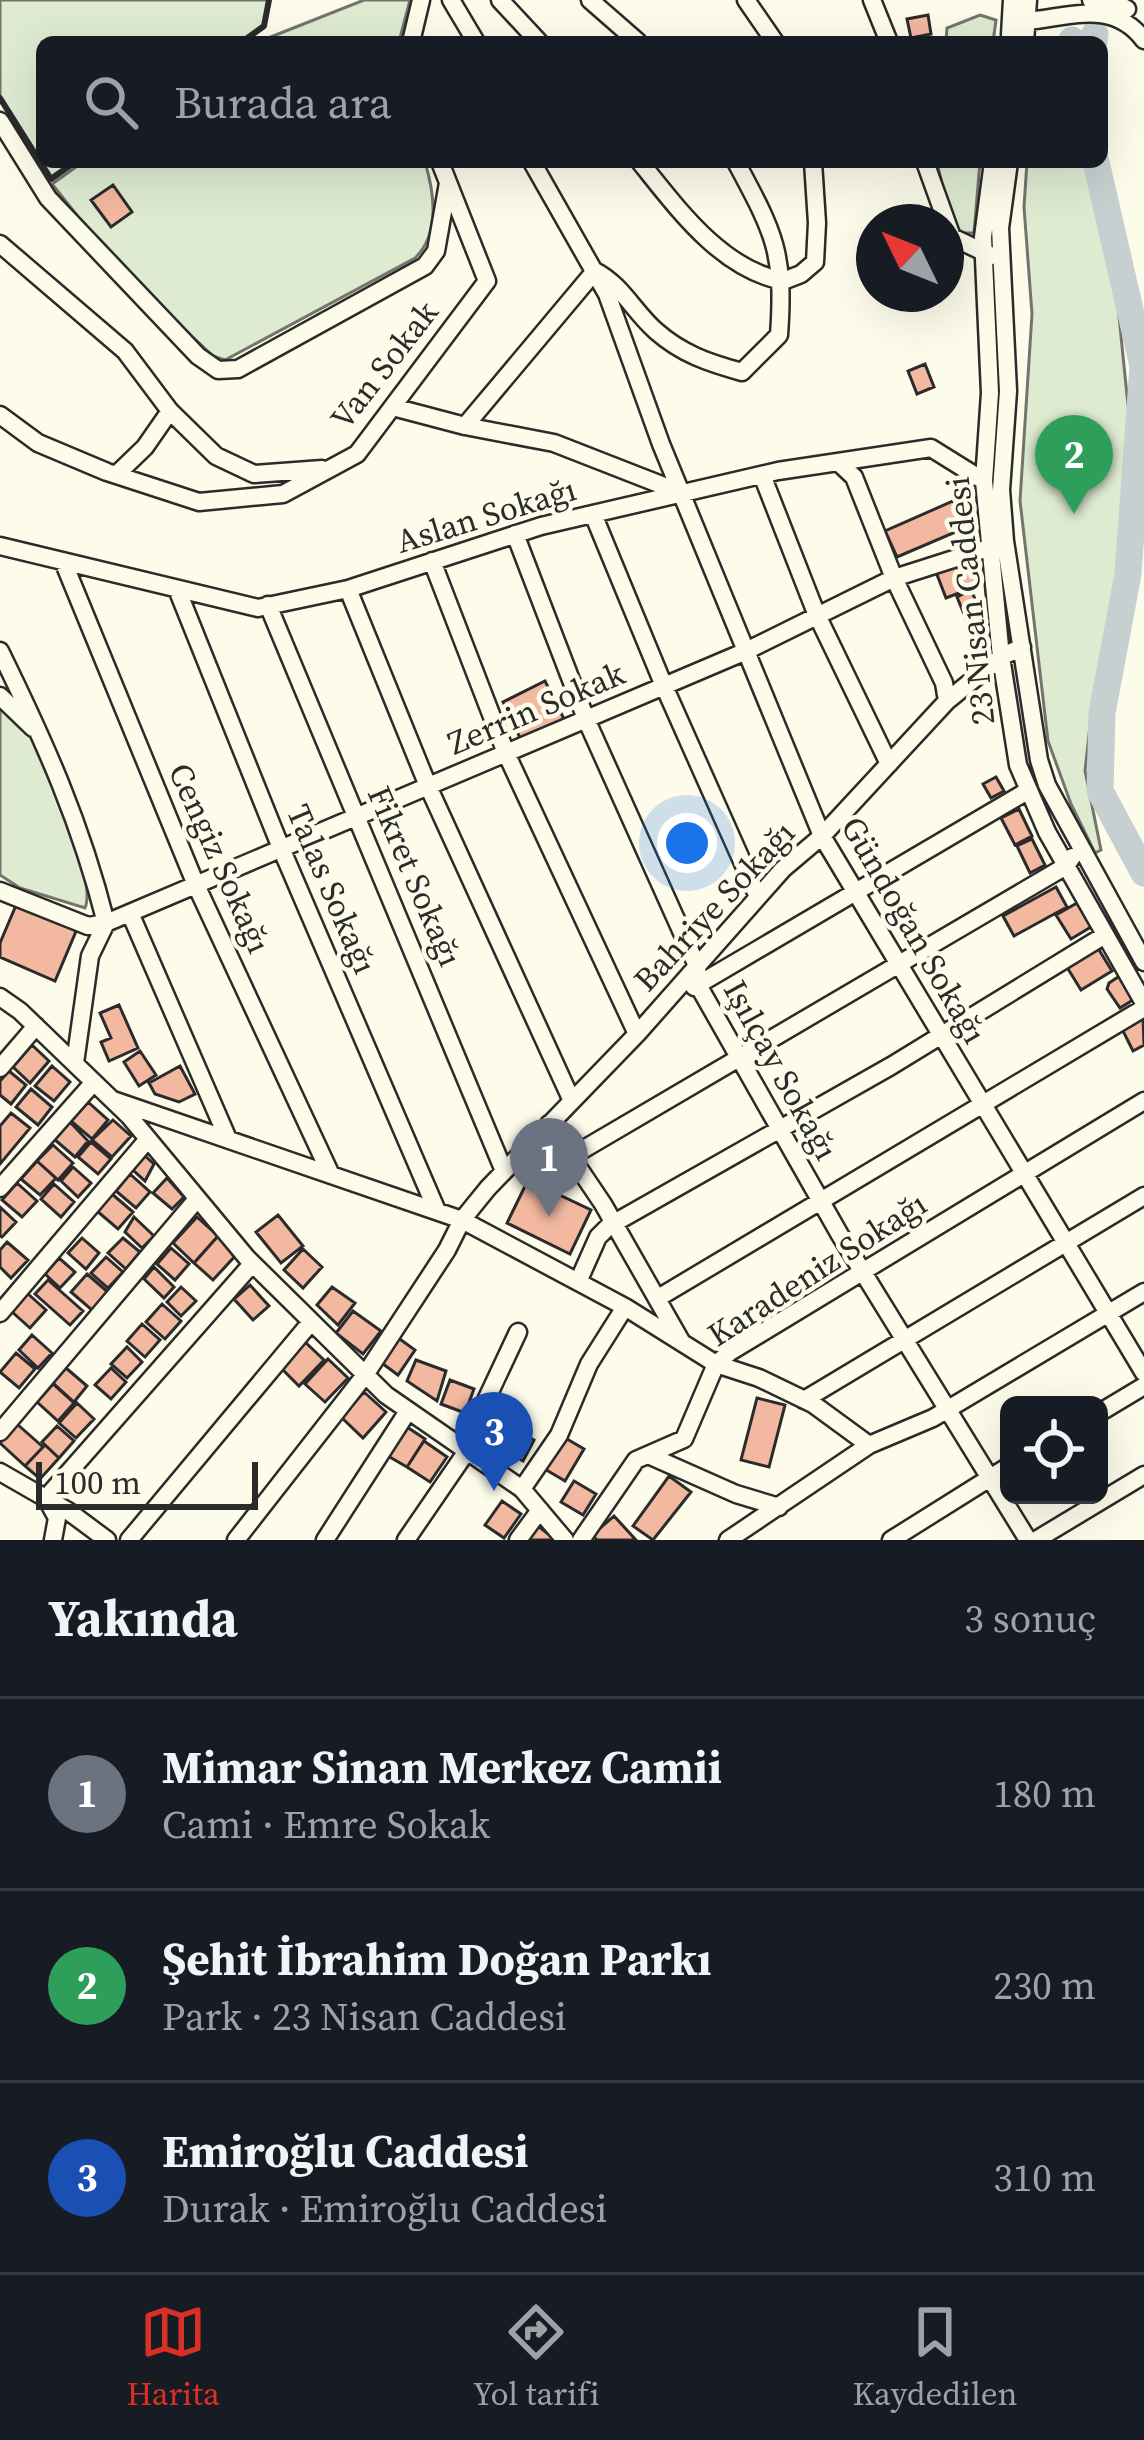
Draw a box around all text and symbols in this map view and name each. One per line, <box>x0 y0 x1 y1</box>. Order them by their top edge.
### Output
search box <box>36 36 1108 168</box>
icon: search <box>78 69 144 135</box>
text: Burada ara <box>174 71 392 133</box>
north arrow <box>856 204 964 312</box>
street label: Van Sokak <box>320 291 449 439</box>
pin: 2 <box>1035 415 1113 514</box>
street label: Aslan Sokağı <box>391 466 581 564</box>
street label: 23 Nisan Caddesi <box>935 475 1005 727</box>
street label: Zerrin Sokak <box>441 650 632 765</box>
street label: Cengiz Sokağı <box>158 756 282 960</box>
street label: Fikret Sokağı <box>357 779 473 973</box>
street label: Talas Sokağı <box>276 797 388 981</box>
street label: Gündoğan Sokağı <box>831 808 997 1052</box>
street label: Bahriye Sokağı <box>623 811 805 1001</box>
your location <box>657 813 717 873</box>
street label: Işılçay Sokağı <box>713 972 849 1168</box>
pin: 1 <box>510 1118 588 1217</box>
street label: Karadeniz Sokağı <box>699 1181 935 1357</box>
pin: 3 <box>455 1392 533 1491</box>
map controls <box>1000 1396 1108 1504</box>
button: locate <box>1000 1396 1108 1504</box>
scale bar <box>36 1456 258 1509</box>
text: 100 m <box>54 1460 141 1505</box>
text: Yakında <box>48 1583 238 1653</box>
text: 3 sonuç <box>964 1592 1096 1645</box>
text: Mimar Sinan Merkez Camii <box>162 1736 722 1798</box>
text: 1 <box>76 1767 98 1820</box>
text: 180 m <box>993 1767 1096 1820</box>
text: Cami · Emre Sokak <box>162 1798 490 1851</box>
text: Şehit İbrahim Doğan Parkı <box>162 1928 712 1990</box>
text: 2 <box>76 1959 98 2012</box>
text: 230 m <box>993 1959 1096 2012</box>
text: Park · 23 Nisan Caddesi <box>162 1990 567 2043</box>
text: Emiroğlu Caddesi <box>162 2120 528 2182</box>
text: 3 <box>76 2151 98 2204</box>
text: 310 m <box>993 2151 1096 2204</box>
text: Durak · Emiroğlu Caddesi <box>162 2182 607 2235</box>
tab: Harita <box>126 2299 220 2416</box>
tab: Yol tarifi <box>473 2299 600 2416</box>
tab: Kaydedilen <box>852 2299 1018 2416</box>

